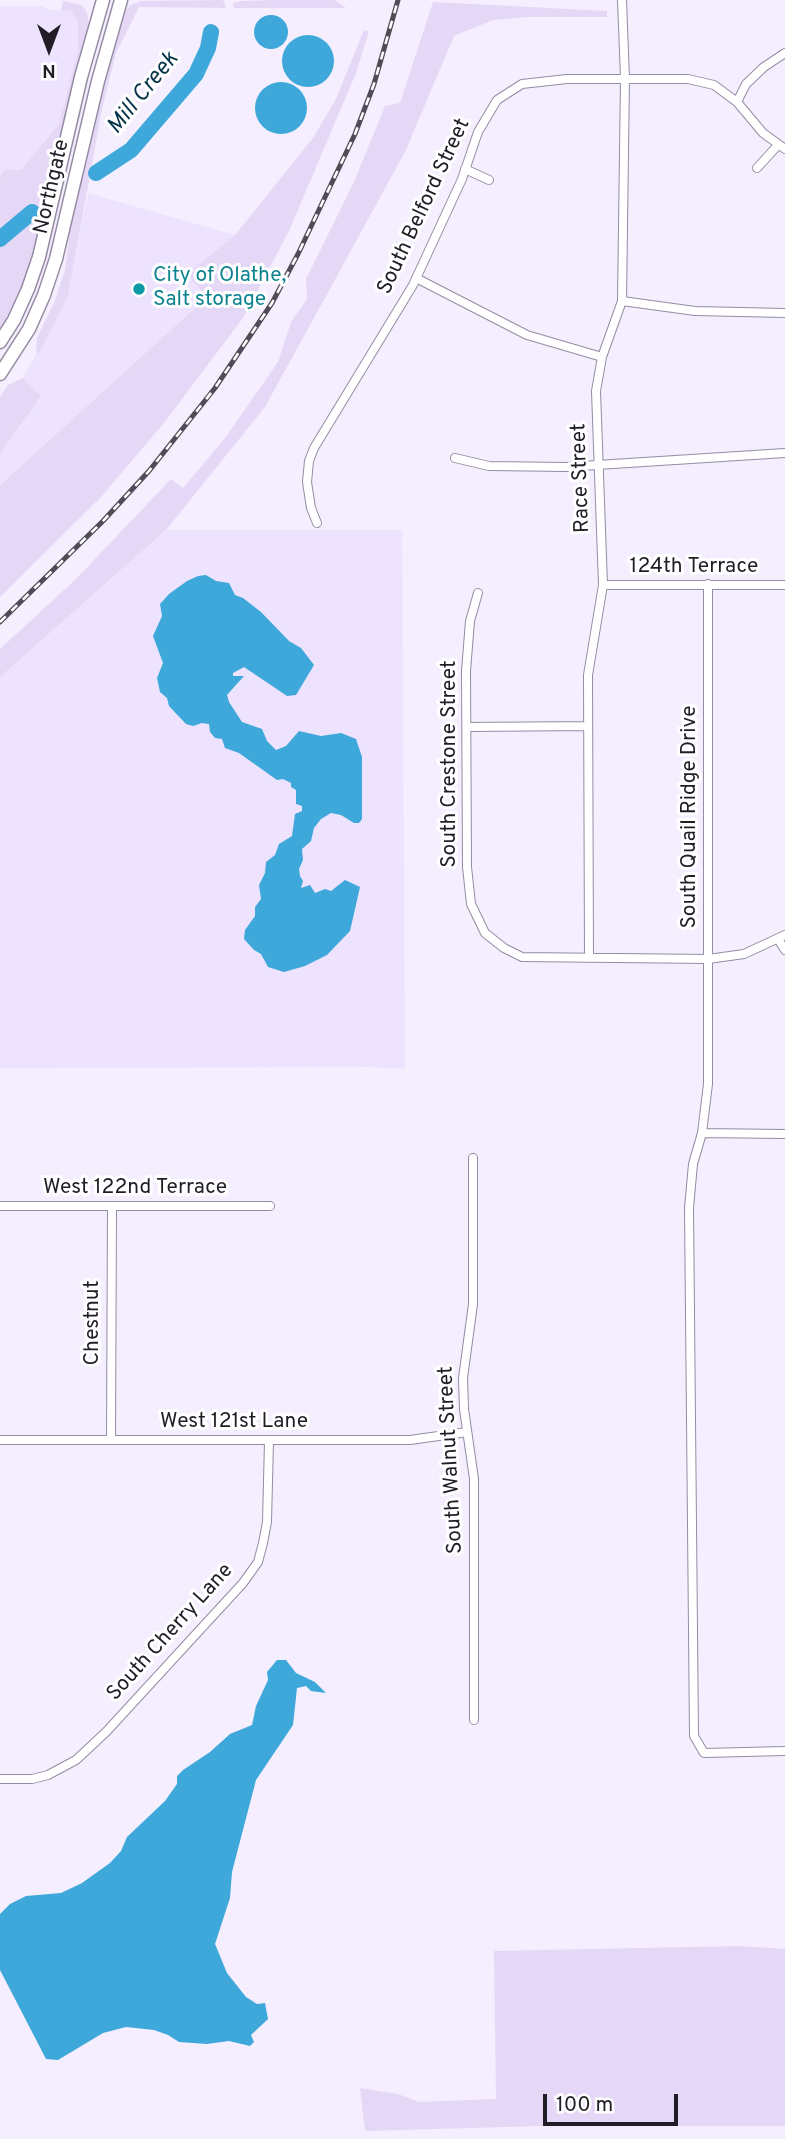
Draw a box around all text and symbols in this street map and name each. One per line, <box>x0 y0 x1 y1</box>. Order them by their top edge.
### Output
north arrow <box>14 14 84 84</box>
water label: Mill Creek <box>102 47 186 141</box>
text: N <box>42 58 56 82</box>
street label: South Belford Street <box>373 115 477 299</box>
street label: Northgate <box>30 137 76 237</box>
place label: City of Olathe, Salt storage <box>153 264 286 314</box>
marker: City of Olathe, Salt storage <box>131 281 147 297</box>
street label: Race Street <box>567 423 597 533</box>
street label: 124th Terrace <box>630 555 758 581</box>
street label: South Crestone Street <box>438 660 464 868</box>
street label: South Quail Ridge Drive <box>678 706 704 928</box>
street label: West 122nd Terrace <box>43 1176 227 1202</box>
street label: Chestnut <box>81 1280 107 1366</box>
street label: South Walnut Street <box>434 1365 470 1555</box>
street label: West 121st Lane <box>160 1410 308 1436</box>
street label: South Cherry Lane <box>103 1559 239 1707</box>
scale bar <box>547 2080 682 2124</box>
text: 100 m <box>556 2092 613 2119</box>

